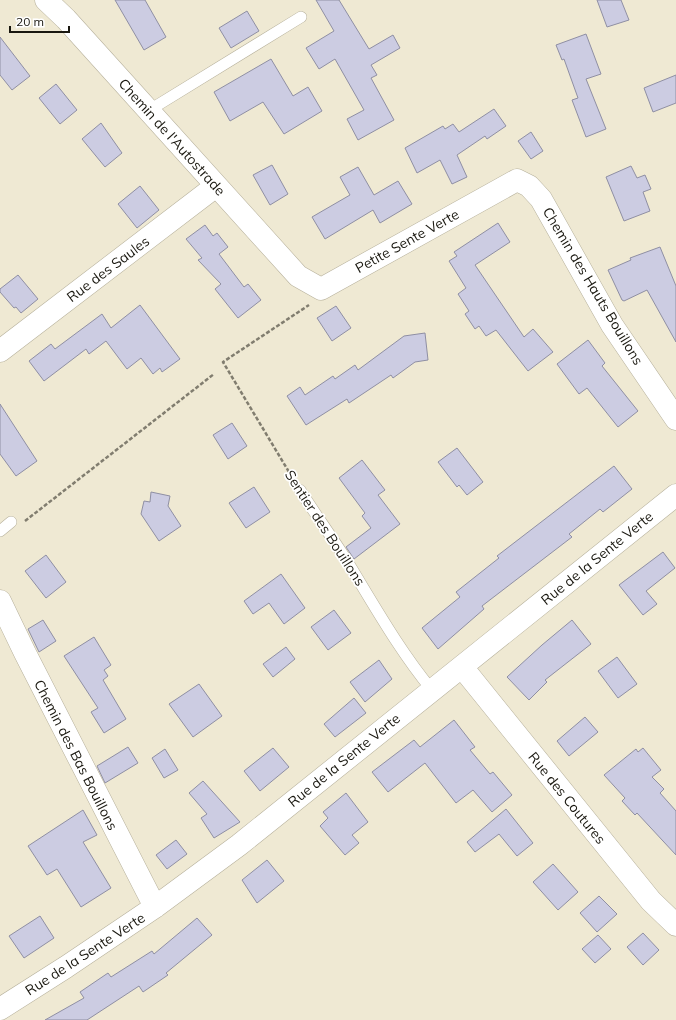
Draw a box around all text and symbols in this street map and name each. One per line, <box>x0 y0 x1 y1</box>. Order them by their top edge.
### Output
scale bar <box>10 8 69 34</box>
text: 20 m <box>16 14 44 29</box>
street label: Chemin de l'Autostrade <box>115 75 229 199</box>
street label: Chemin des Hauts Bouillons <box>539 204 647 368</box>
street label: Petite Sente Verte <box>352 205 462 277</box>
street label: Rue des Saules <box>63 232 153 306</box>
street label: Sentier des Bouillons <box>281 467 369 589</box>
street label: Rue de la Sente Verte <box>537 507 657 609</box>
street label: Chemin des Bas Bouillons <box>30 677 122 833</box>
street label: Rue de la Sente Verte <box>284 709 404 811</box>
street label: Rue des Coutures <box>524 748 610 848</box>
street label: Rue de la Sente Verte <box>22 909 148 999</box>

